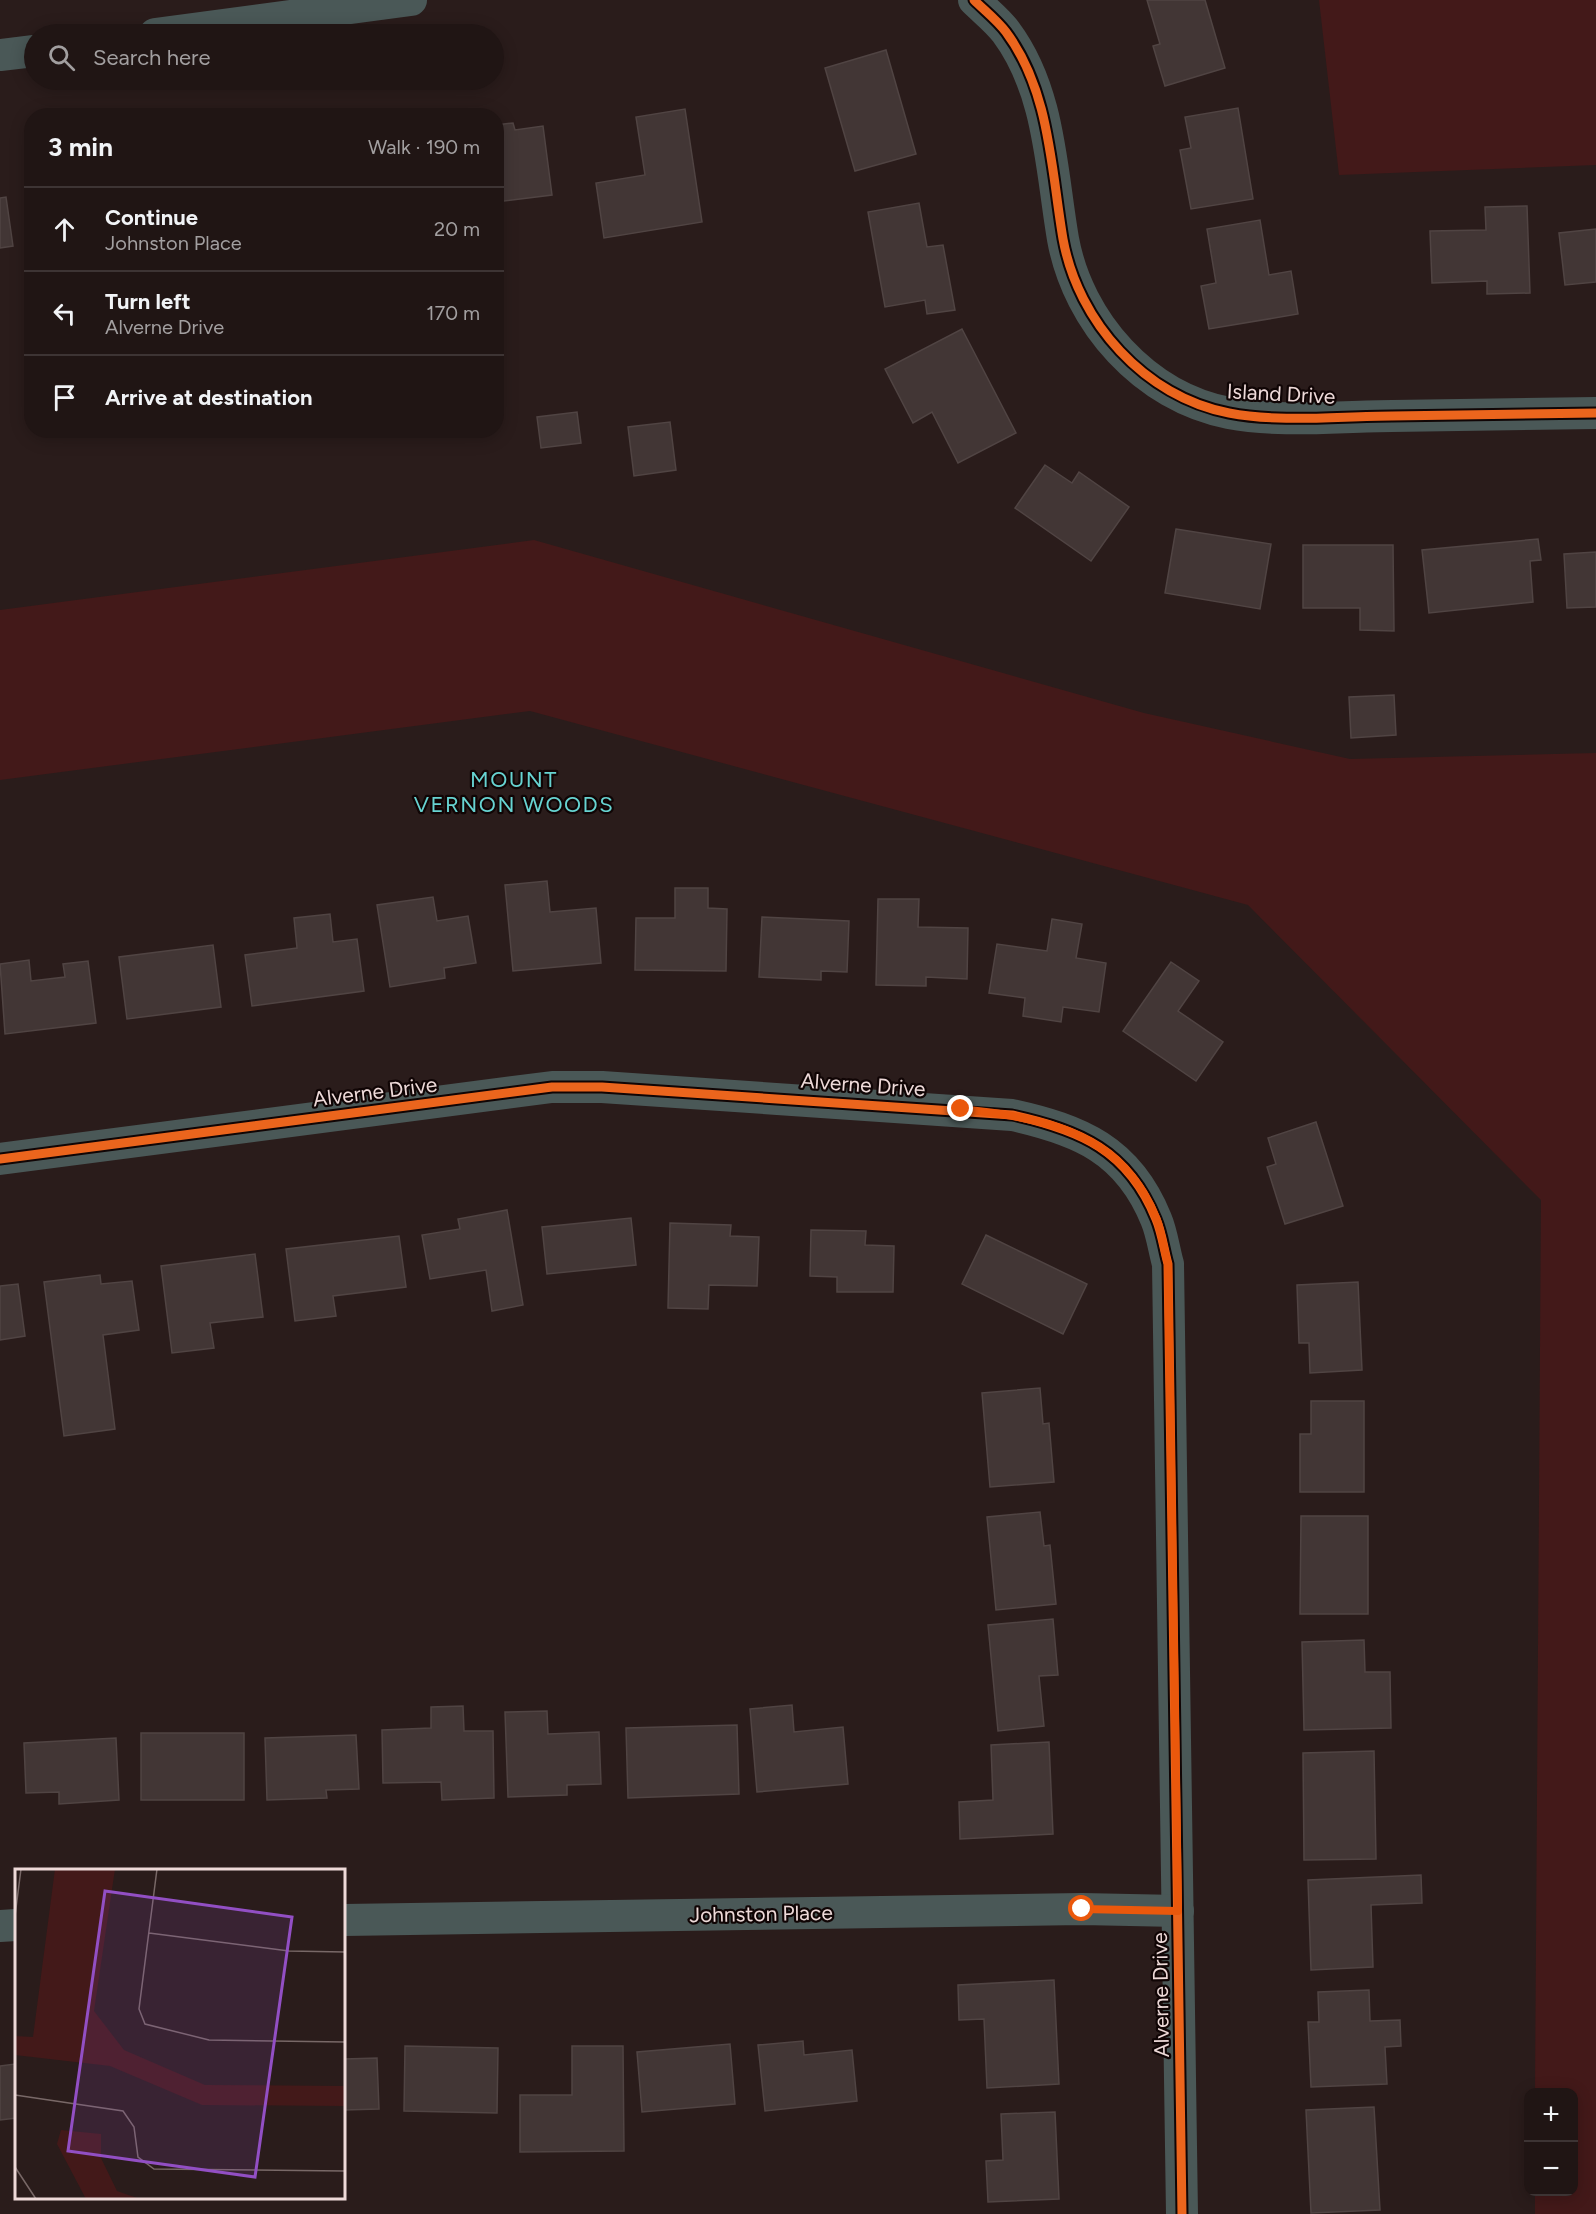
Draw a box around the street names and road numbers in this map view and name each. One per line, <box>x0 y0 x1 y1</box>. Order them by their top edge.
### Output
street label: Island Drive <box>1226 378 1336 409</box>
street label: Alverne Drive <box>800 1068 926 1101</box>
street label: Alverne Drive <box>311 1071 439 1112</box>
street label: Johnston Place <box>689 1900 833 1927</box>
street label: Alverne Drive <box>1147 1932 1174 2058</box>

